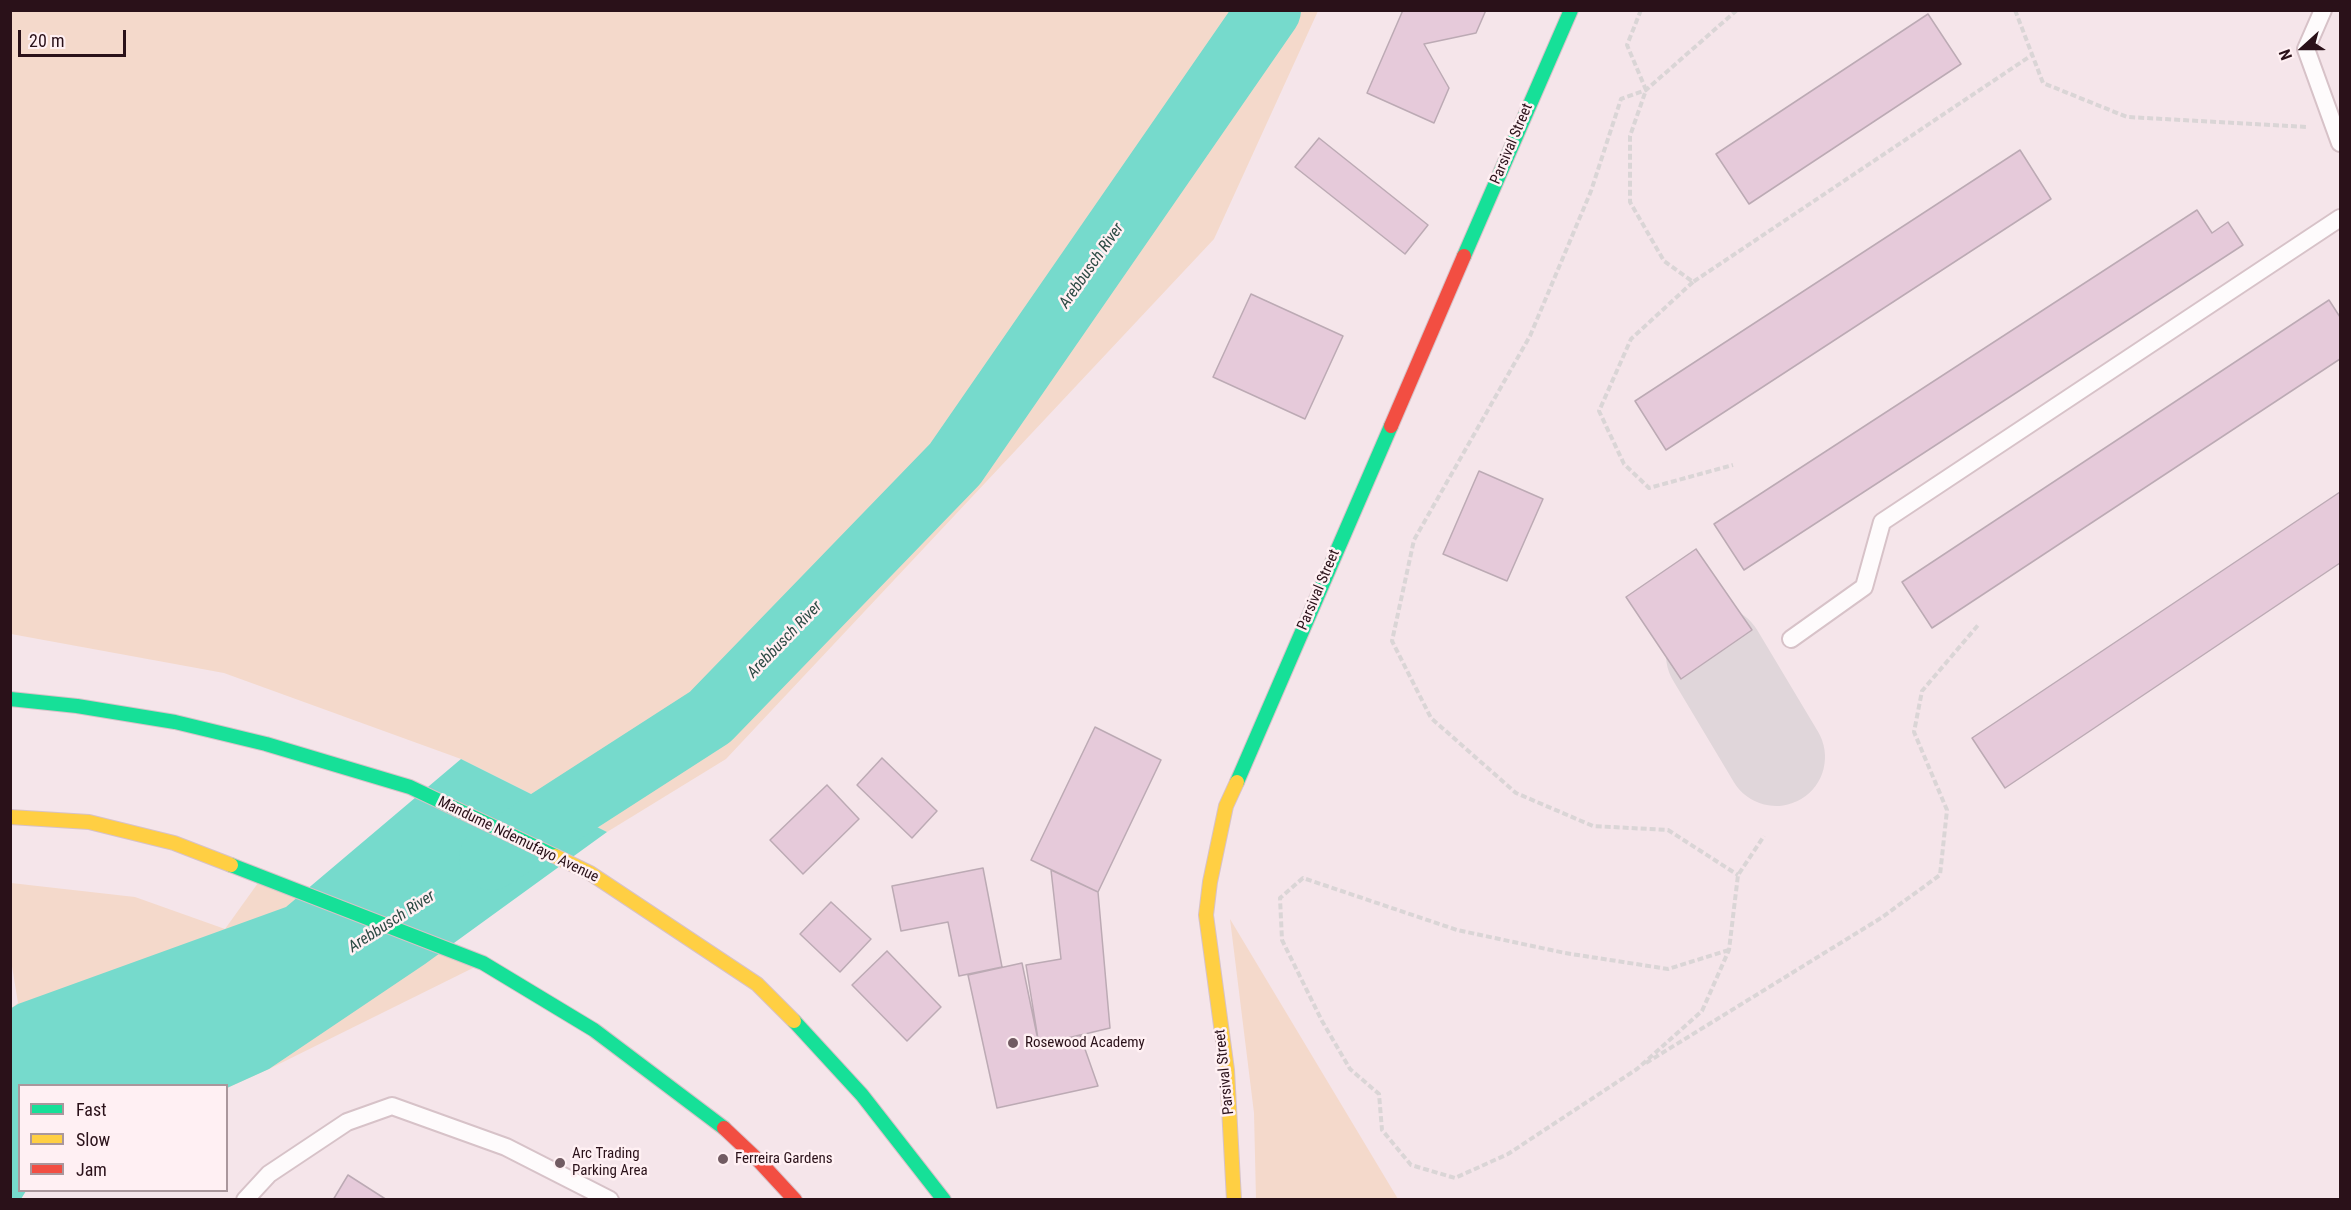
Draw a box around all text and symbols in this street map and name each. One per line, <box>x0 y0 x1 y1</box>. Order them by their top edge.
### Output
scale bar <box>21 18 129 56</box>
north arrow <box>2273 18 2333 78</box>
text: 20 m <box>29 30 64 51</box>
text: N <box>2275 47 2296 63</box>
street label: Parsival Street <box>1487 101 1537 187</box>
water label: Arebbusch River <box>1056 220 1128 312</box>
street label: Parsival Street <box>1294 547 1344 633</box>
water label: Arebbusch River <box>744 598 826 682</box>
street label: Mandume Ndemufayo Avenue <box>435 793 601 887</box>
water label: Arebbusch River <box>345 887 439 957</box>
street label: Parsival Street <box>1212 1028 1238 1116</box>
place label: Rosewood Academy <box>1025 1034 1145 1052</box>
marker: Rosewood Academy <box>1006 1036 1020 1050</box>
legend <box>18 1084 228 1192</box>
text: Fast <box>76 1099 107 1120</box>
text: Slow <box>76 1129 110 1150</box>
place label: Arc Trading Parking Area <box>572 1145 648 1180</box>
place label: Ferreira Gardens <box>735 1150 833 1168</box>
marker: Ferreira Gardens <box>716 1152 730 1166</box>
marker: Arc Trading Parking Area <box>553 1156 567 1170</box>
text: Jam <box>76 1159 107 1180</box>

